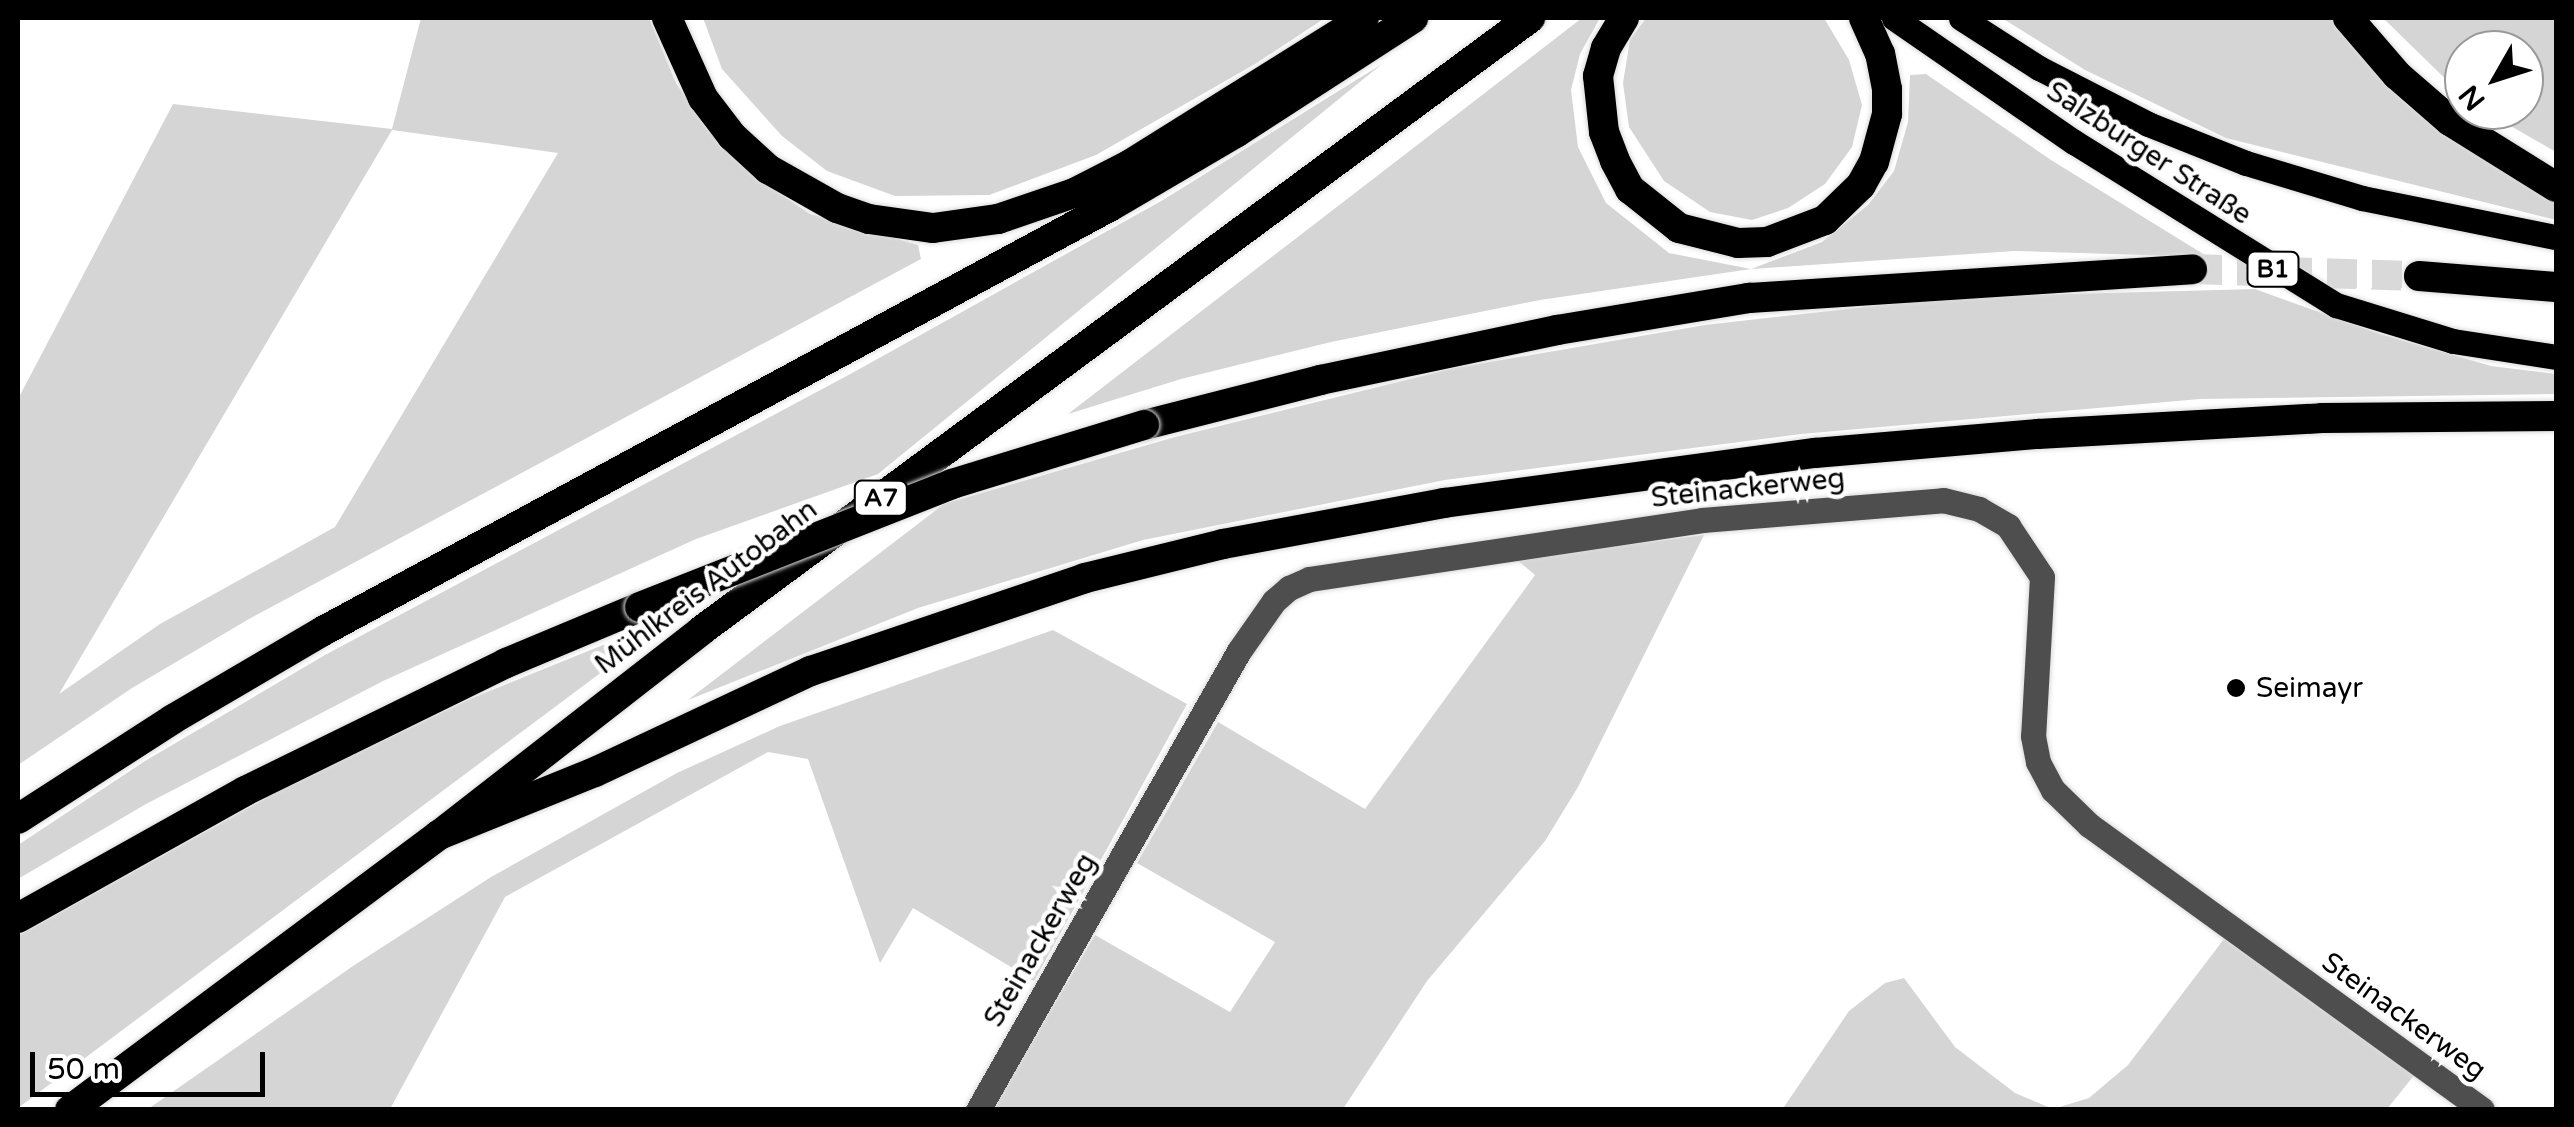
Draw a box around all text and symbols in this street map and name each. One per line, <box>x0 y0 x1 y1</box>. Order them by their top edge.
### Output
north arrow <box>2444 30 2544 130</box>
street label: Salzburger Straße <box>2040 74 2258 232</box>
text: N <box>2452 78 2493 117</box>
road number: B1 <box>2246 249 2300 289</box>
street label: Steinackerweg <box>1649 461 1847 515</box>
road number: A7 <box>854 478 908 518</box>
street label: Mühlkreis Autobahn <box>588 493 824 681</box>
place label: Seimayr <box>2256 671 2363 705</box>
marker: Seimayr <box>2225 677 2247 699</box>
street label: Steinackerweg <box>977 847 1103 1033</box>
street label: Steinackerweg <box>2315 945 2493 1087</box>
scale bar <box>35 1032 270 1094</box>
text: 50 m <box>47 1051 120 1088</box>

